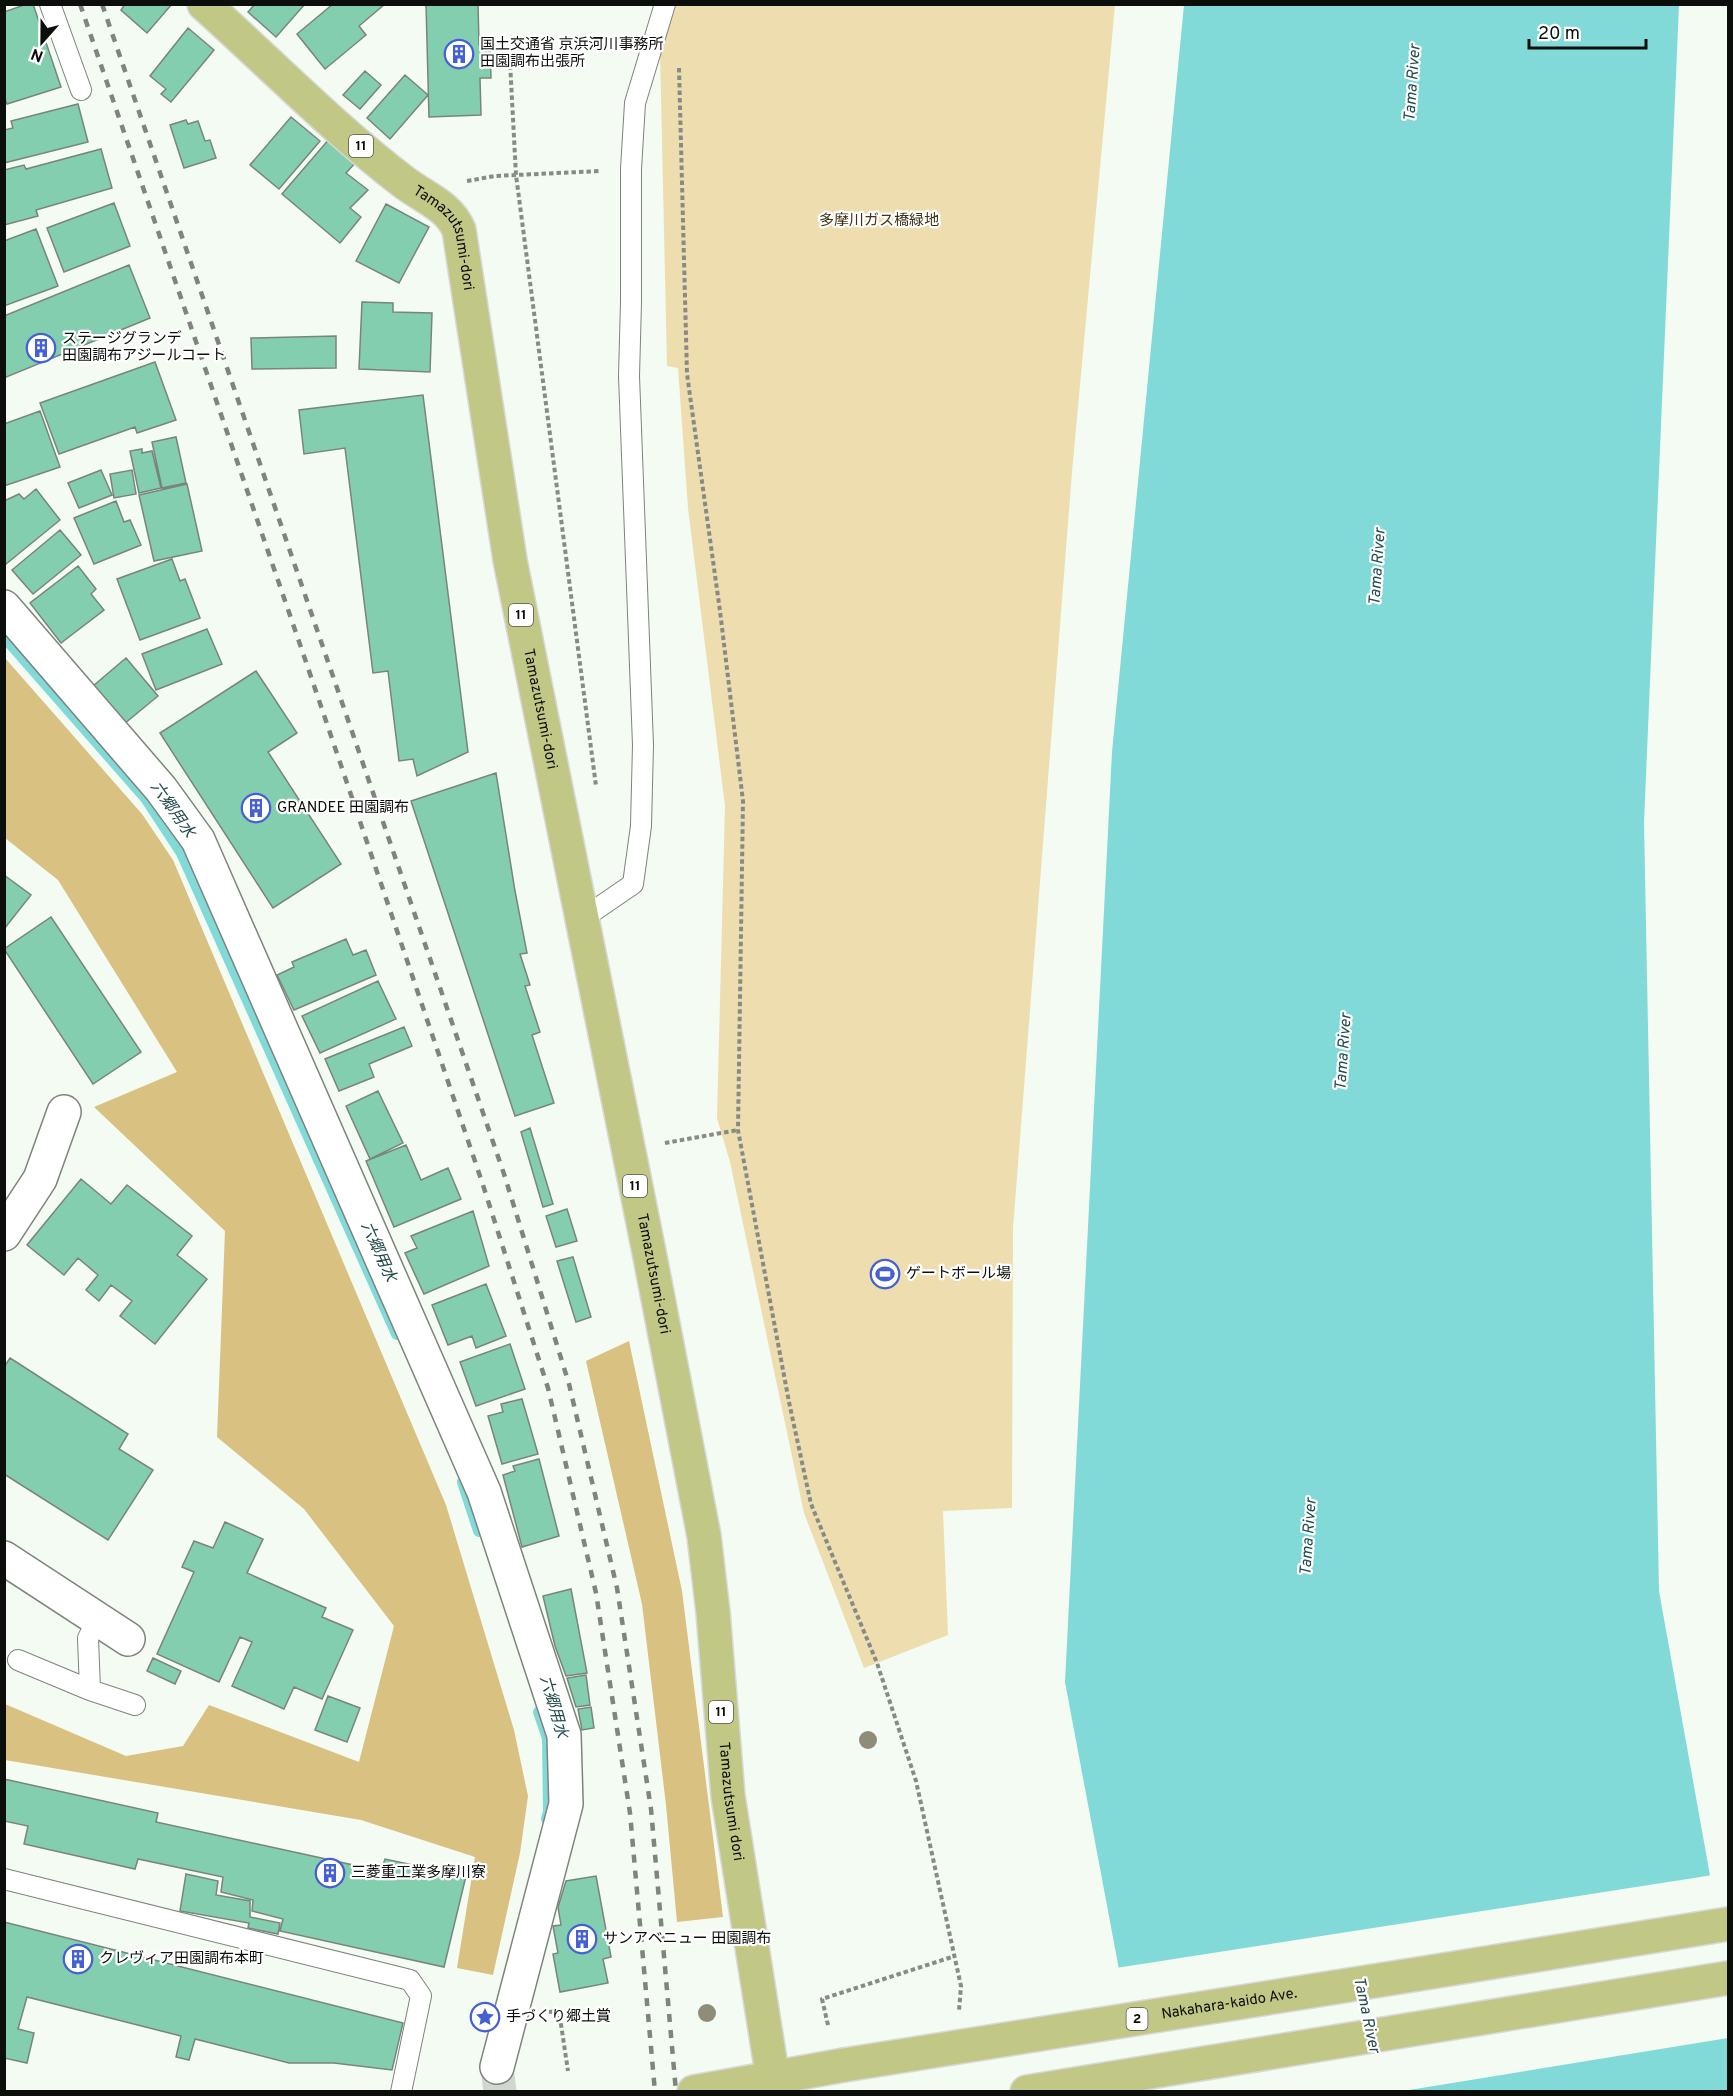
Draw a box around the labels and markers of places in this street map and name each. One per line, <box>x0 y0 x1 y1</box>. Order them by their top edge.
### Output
place label: 国土交通省 京浜河川事務所 田園調布出張所 <box>480 36 664 72</box>
building icon: 国土交通省 京浜河川事務所 田園調布出張所 <box>443 38 475 70</box>
place label: ステージグランデ 田園調布アジールコート <box>62 330 226 366</box>
building icon: ステージグランデ 田園調布アジールコート <box>25 332 57 364</box>
building icon: GRANDEE 田園調布 <box>240 792 272 824</box>
place label: GRANDEE 田園調布 <box>277 799 409 818</box>
sports icon: ゲートボール場 <box>869 1258 901 1290</box>
place label: ゲートボール場 <box>906 1265 1011 1284</box>
building icon: 三菱重工業多摩川寮 <box>314 1857 346 1889</box>
place label: 三菱重工業多摩川寮 <box>351 1864 486 1883</box>
building icon: サンアベニュー 田園調布 <box>566 1923 598 1955</box>
place label: サンアベニュー 田園調布 <box>603 1930 771 1949</box>
building icon: クレヴィア田園調布本町 <box>62 1943 94 1975</box>
place label: クレヴィア田園調布本町 <box>99 1950 264 1969</box>
place icon: 手づくり郷土賞 <box>469 2001 501 2033</box>
place label: 手づくり郷土賞 <box>506 2008 611 2027</box>

